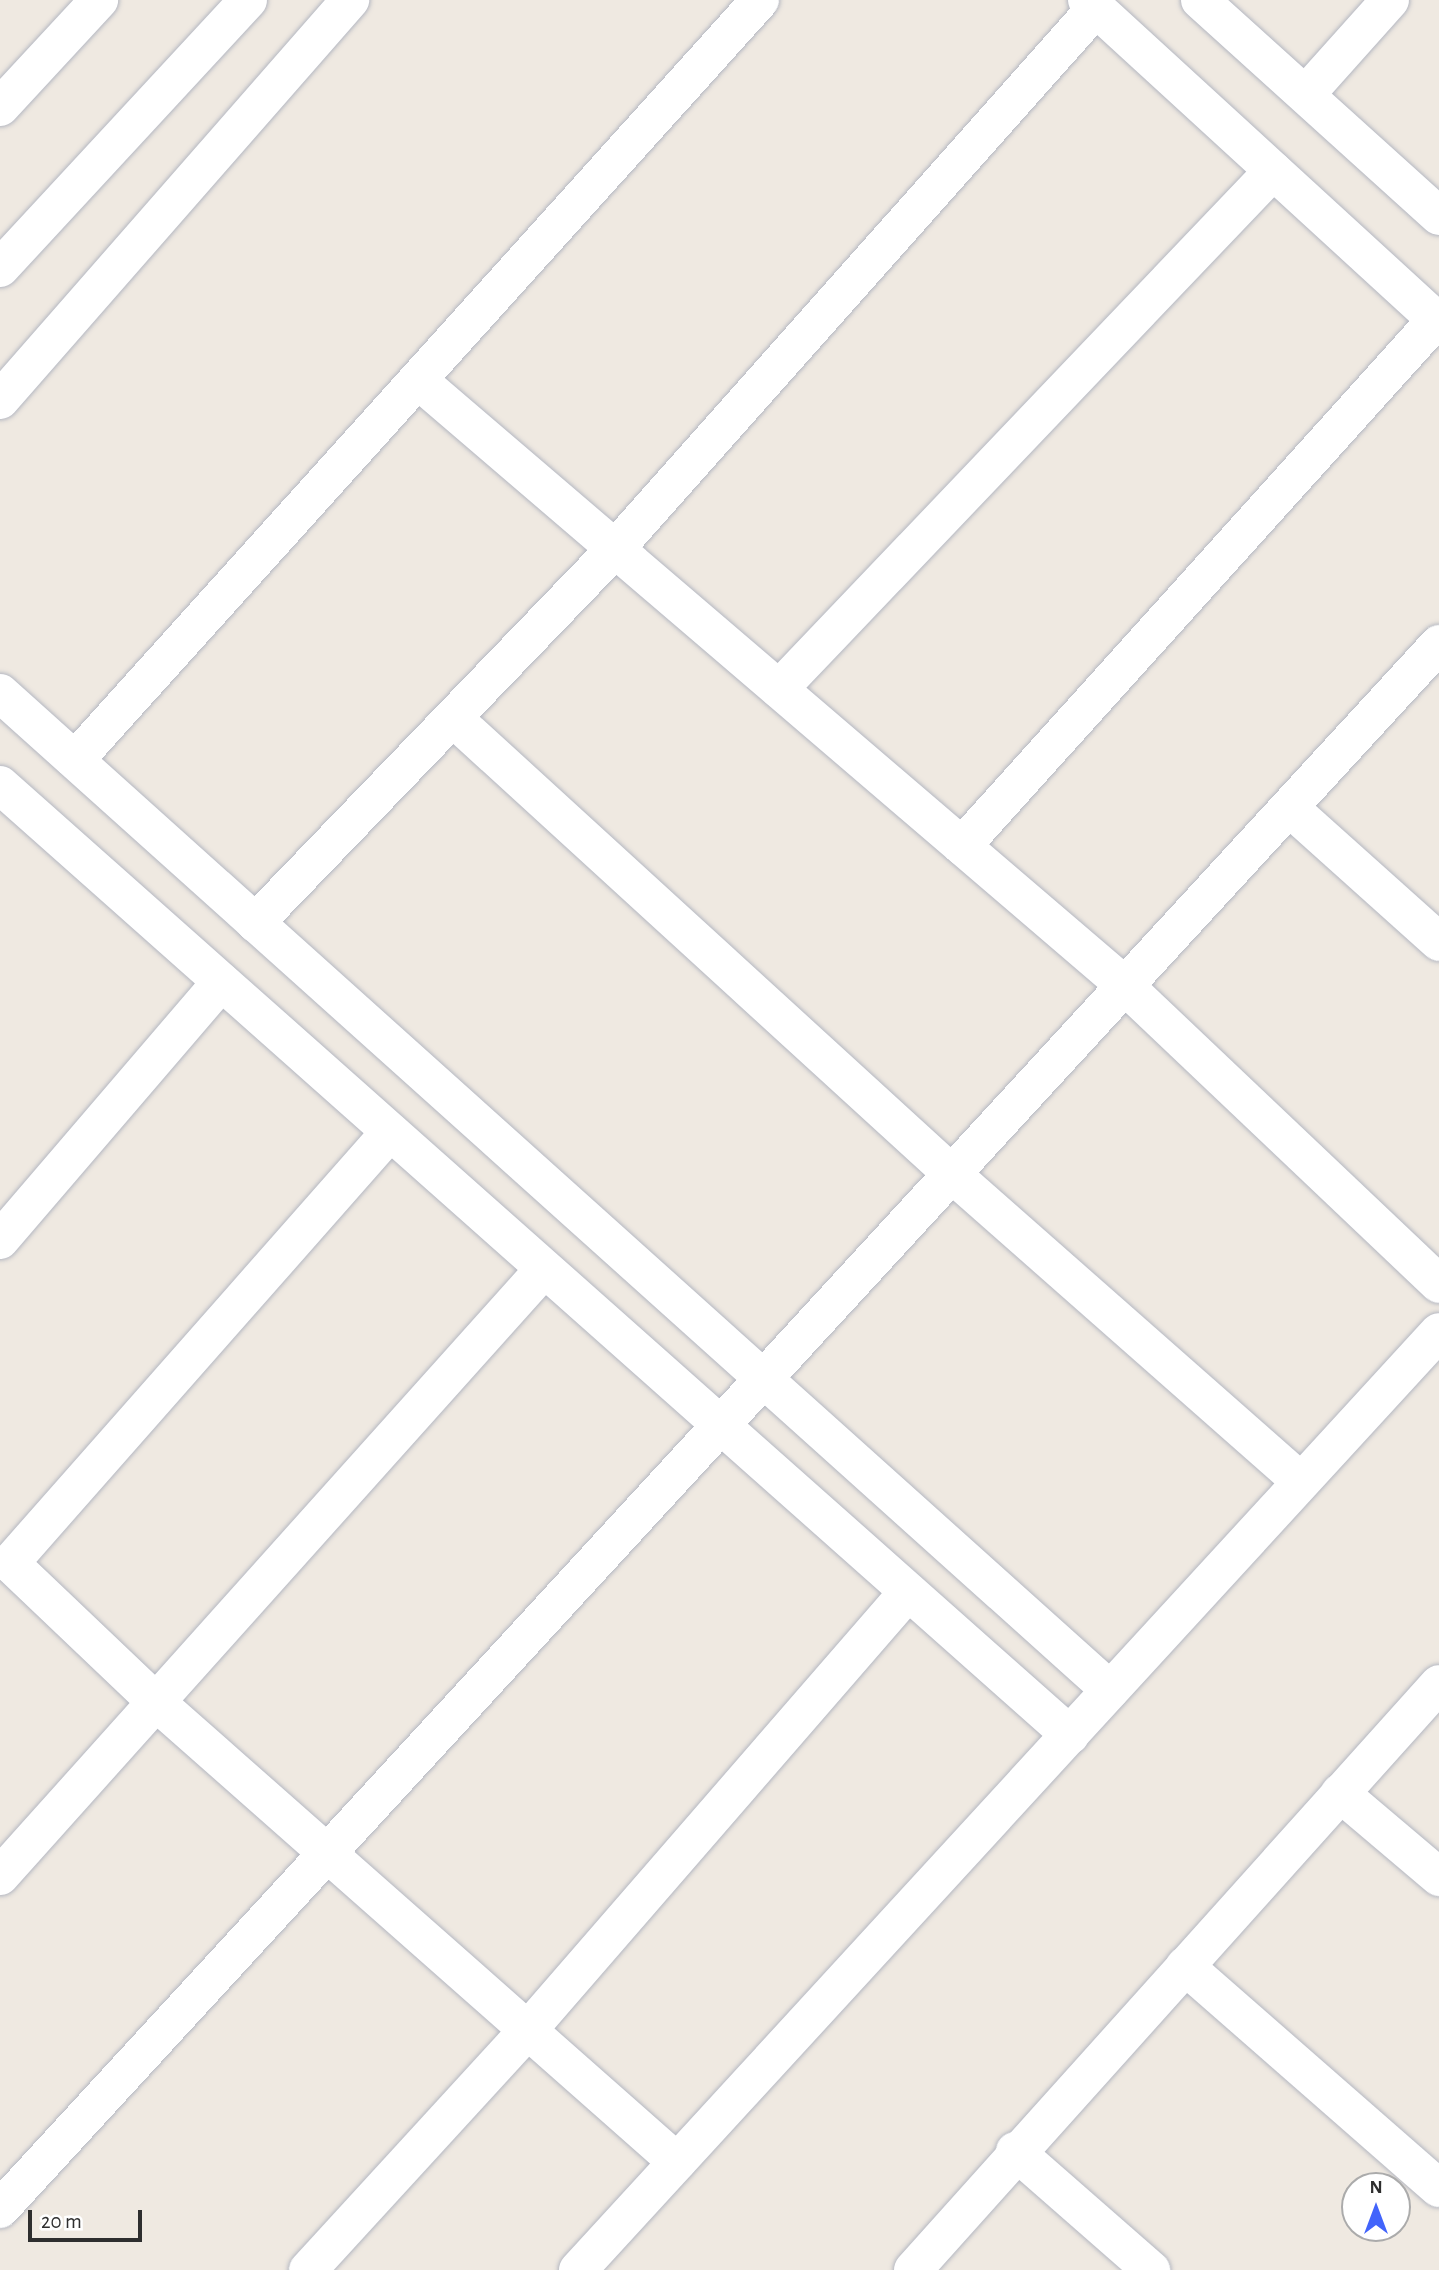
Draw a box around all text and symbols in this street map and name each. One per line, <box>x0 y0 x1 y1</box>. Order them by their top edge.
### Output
north arrow <box>1341 2172 1411 2242</box>
text: N <box>1369 2178 1383 2197</box>
scale bar <box>32 2196 145 2240</box>
text: 20 m <box>41 2211 82 2232</box>

